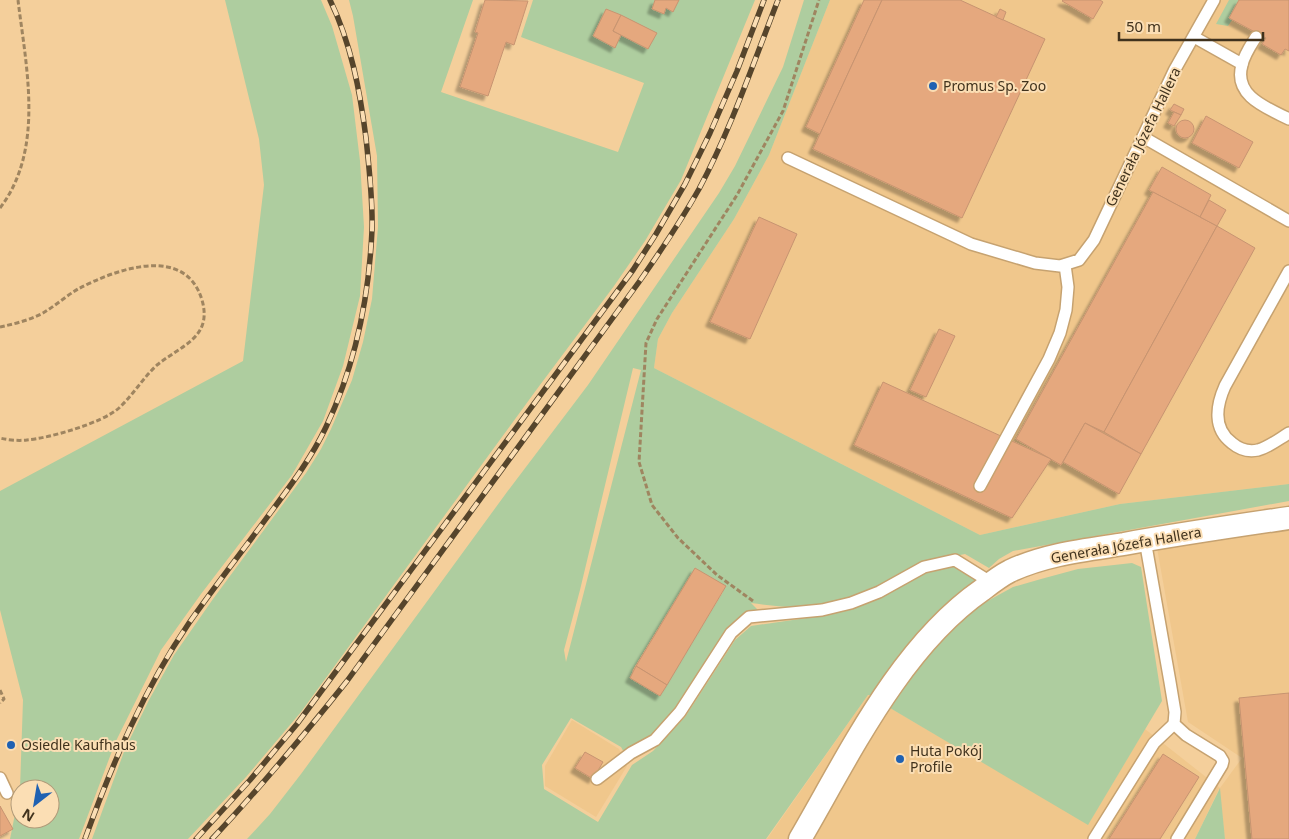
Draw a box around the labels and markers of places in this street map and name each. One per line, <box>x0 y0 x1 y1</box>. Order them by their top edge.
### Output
place label: Promus Sp. Zoo <box>943 76 1046 95</box>
marker: Promus Sp. Zoo <box>927 80 939 92</box>
place label: Osiedle Kaufhaus <box>21 735 136 754</box>
marker: Osiedle Kaufhaus <box>5 739 17 751</box>
place label: Huta Pokój Profile <box>910 741 982 776</box>
marker: Huta Pokój Profile <box>894 753 906 765</box>

